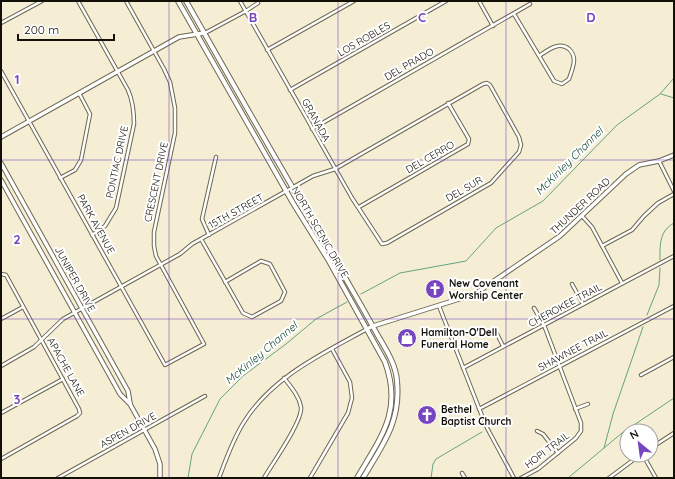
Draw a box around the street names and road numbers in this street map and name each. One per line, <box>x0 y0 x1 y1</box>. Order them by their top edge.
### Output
street label: LOS ROBLES <box>335 19 393 59</box>
street label: DEL PRADO <box>382 44 436 83</box>
street label: GRANADA <box>299 96 333 144</box>
street label: PONTIAC DRIVE <box>103 124 131 199</box>
street label: DEL CERRO <box>403 138 457 176</box>
street label: CRESCENT DRIVE <box>141 140 171 223</box>
street label: DEL SUR <box>443 173 485 205</box>
street label: THUNDER ROAD <box>547 175 613 237</box>
street label: NORTH SCENIC DRIVE <box>289 184 352 280</box>
street label: 15TH STREET <box>206 191 266 231</box>
street label: PARK AVENUE <box>74 192 118 256</box>
street label: JUNIPER DRIVE <box>52 244 98 314</box>
street label: CHEROKEE TRAIL <box>526 280 605 330</box>
street label: SHAWNEE TRAIL <box>536 326 611 374</box>
street label: APACHE LANE <box>44 335 88 399</box>
street label: ASPEN DRIVE <box>98 409 159 451</box>
street label: HOPI TRAIL <box>522 428 573 471</box>

